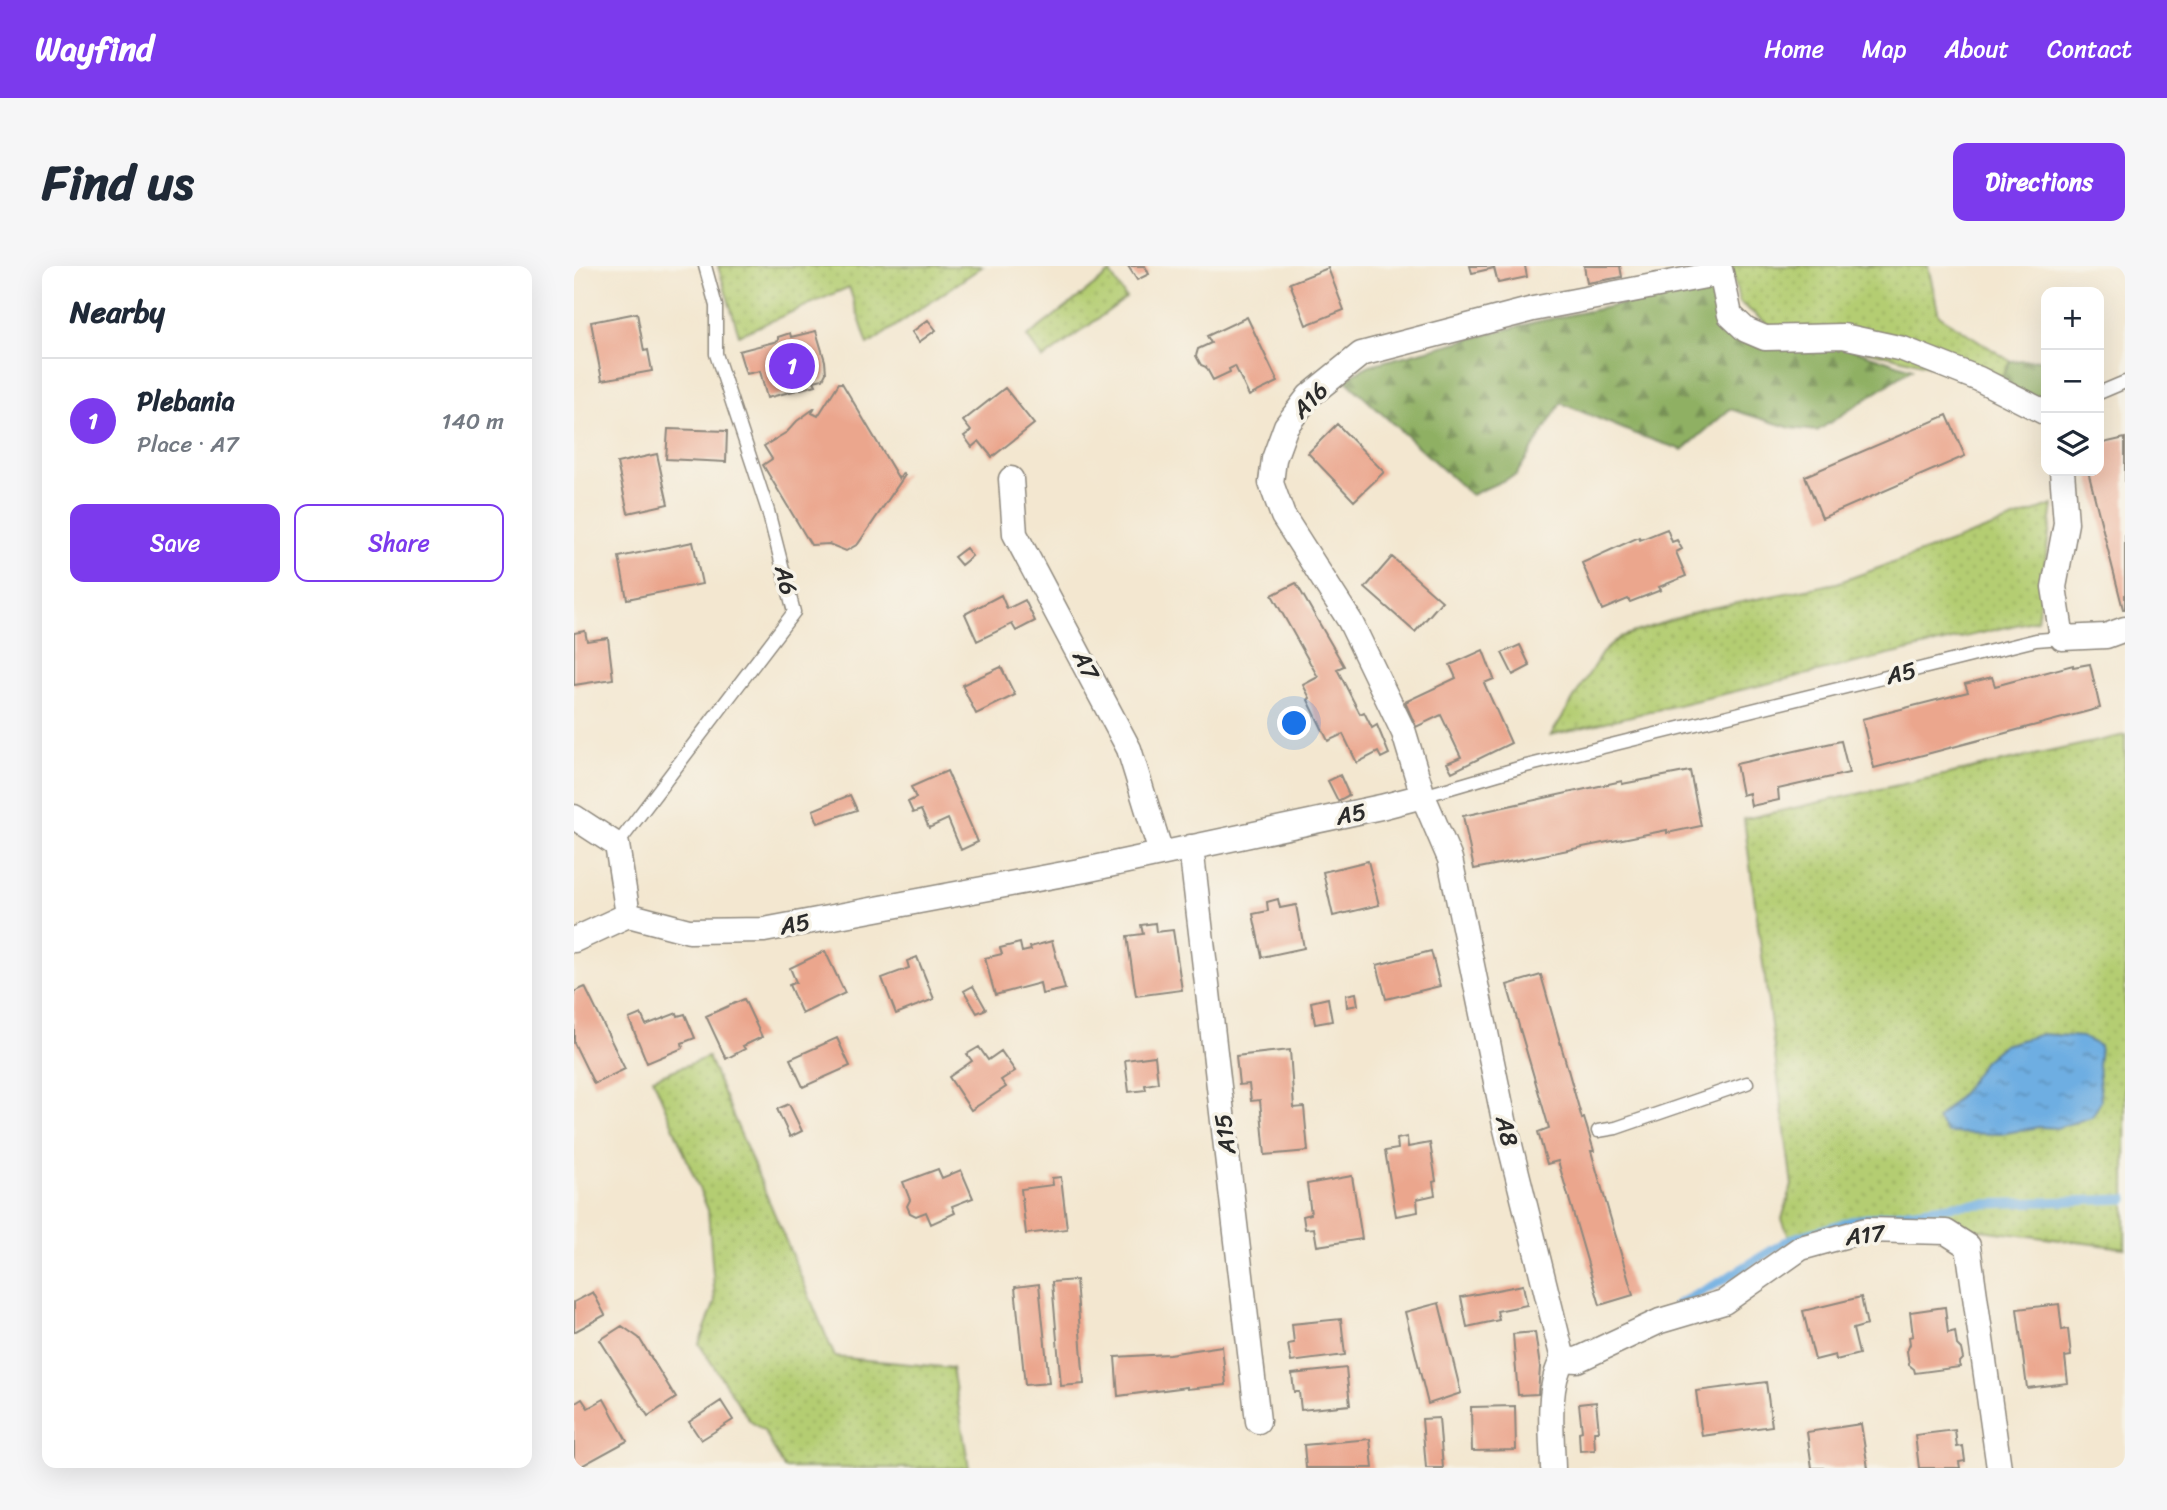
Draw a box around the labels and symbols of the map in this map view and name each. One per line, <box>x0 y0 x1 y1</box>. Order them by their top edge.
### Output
pin: 1 <box>769 340 815 392</box>
street label: A16 <box>1280 371 1339 430</box>
street label: A6 <box>762 560 810 599</box>
street label: A7 <box>1060 641 1112 689</box>
street label: A5 <box>1880 649 1921 697</box>
your location <box>1277 706 1311 740</box>
street label: A5 <box>1331 790 1370 838</box>
street label: A5 <box>775 900 814 948</box>
street label: A15 <box>1202 1111 1248 1158</box>
street label: A8 <box>1483 1111 1531 1150</box>
street label: A17 <box>1842 1212 1889 1258</box>

